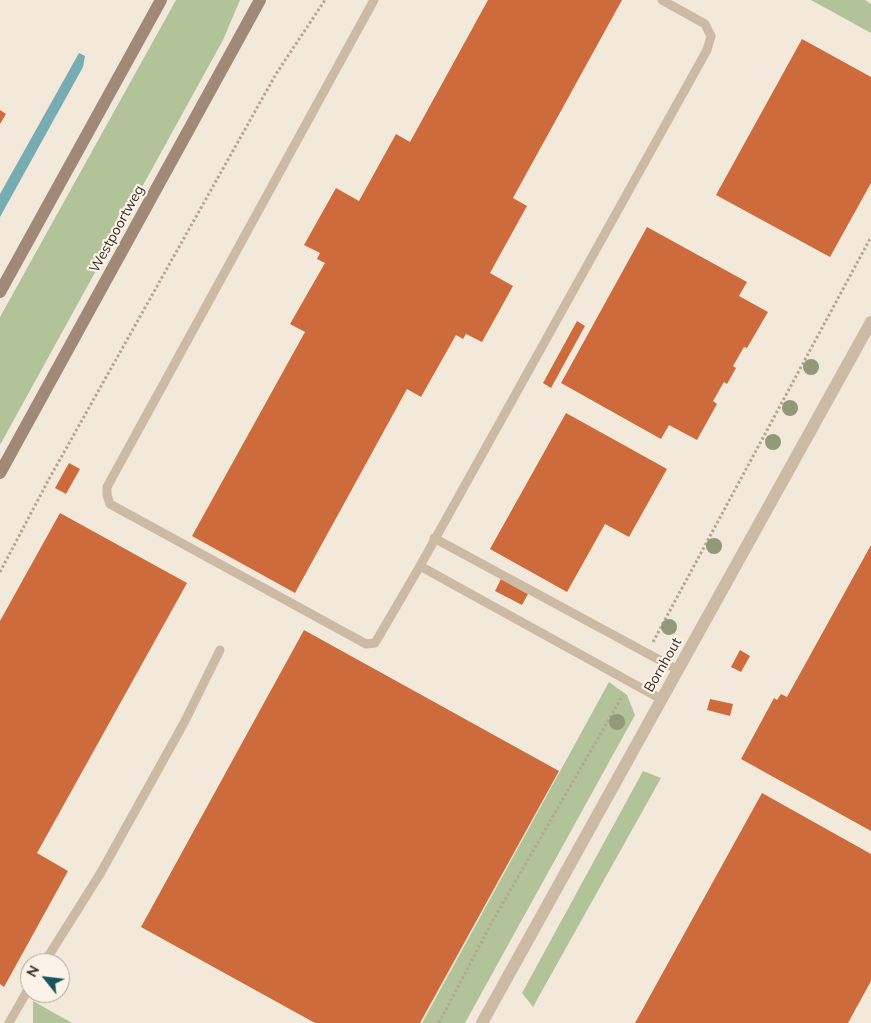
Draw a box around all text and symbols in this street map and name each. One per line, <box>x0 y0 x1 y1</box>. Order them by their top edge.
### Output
street label: Westpoortweg <box>86 182 148 276</box>
street label: Bornhout <box>641 635 685 695</box>
north arrow <box>20 953 70 1003</box>
text: N <box>22 962 43 980</box>

